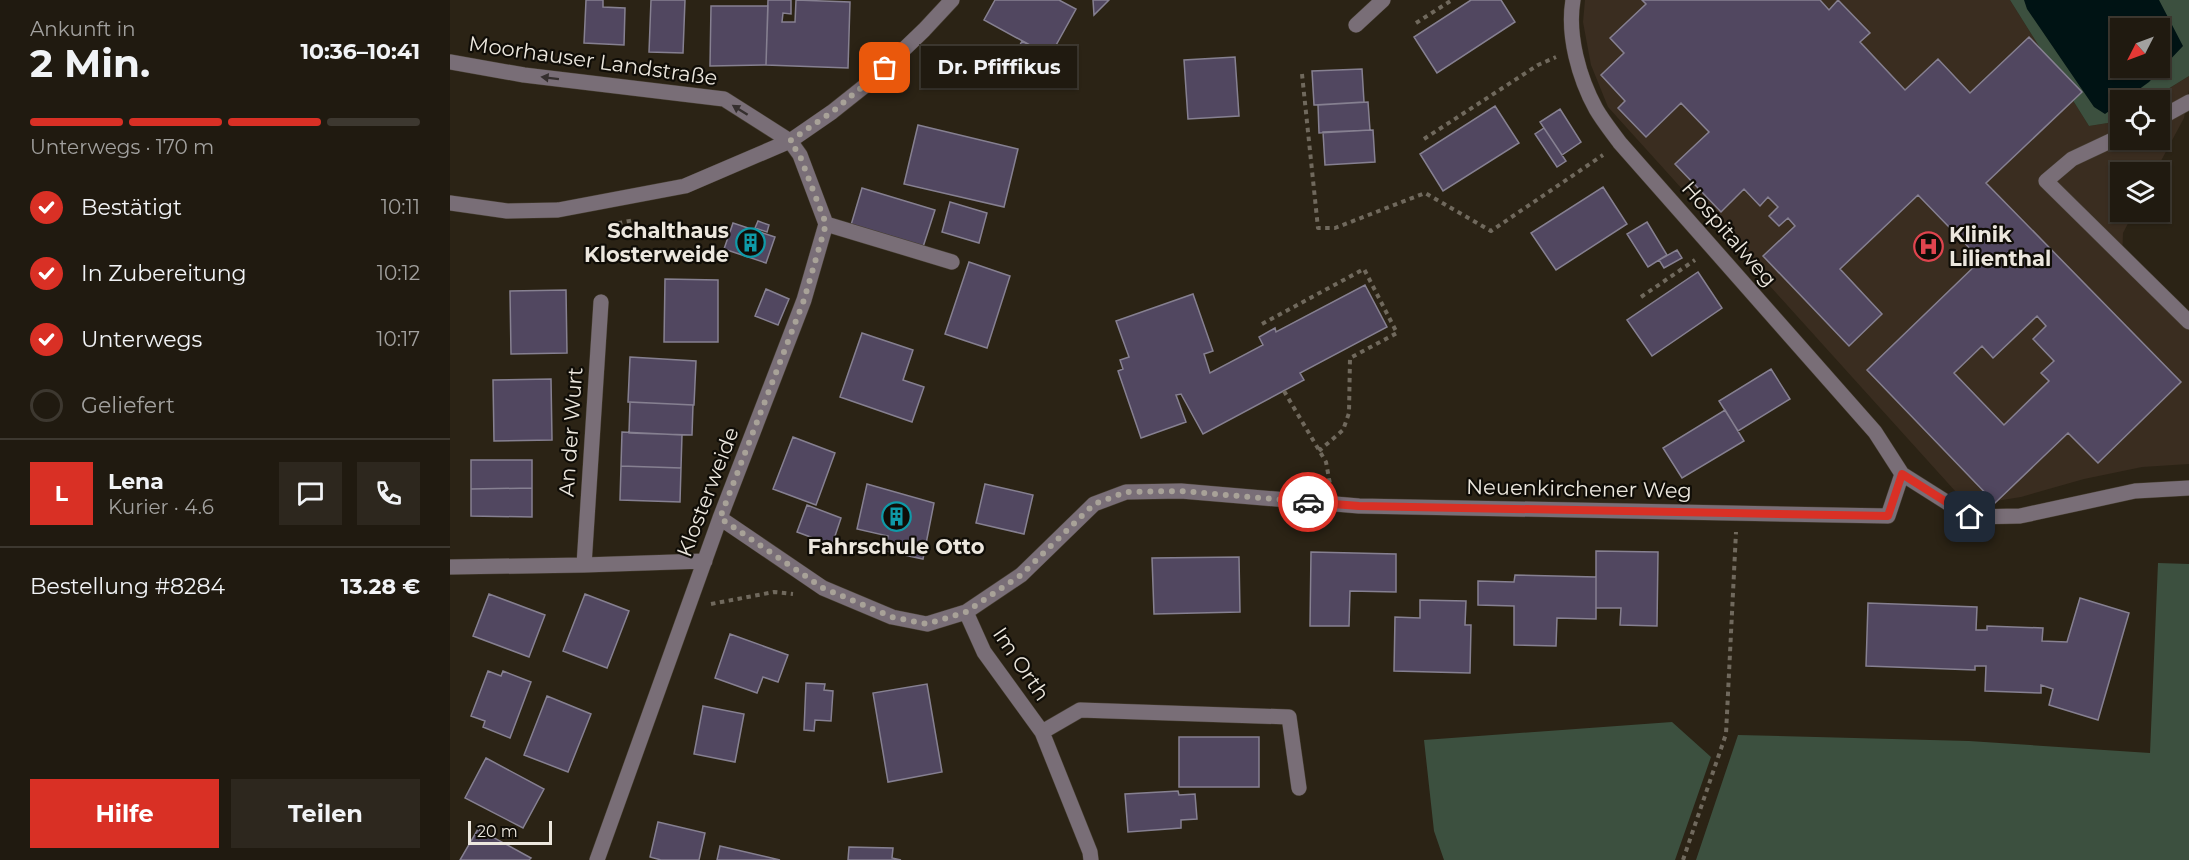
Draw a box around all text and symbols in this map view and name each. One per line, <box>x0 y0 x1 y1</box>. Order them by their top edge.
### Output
text: Ankunft in <box>30 17 136 41</box>
north arrow <box>2110 18 2170 78</box>
map controls <box>2110 18 2170 222</box>
street label: Moorhauser Landstraße <box>467 31 719 90</box>
text: 10:36–10:41 <box>300 38 420 65</box>
text: 2 Min. <box>30 39 150 87</box>
pin <box>859 42 910 93</box>
callout: Dr. Pfiffikus <box>921 47 1077 89</box>
icon: bag <box>868 51 901 84</box>
text: Dr. Pfiffikus <box>937 55 1061 79</box>
one-way arrow <box>540 73 559 83</box>
button: locate <box>2110 90 2170 150</box>
one-way arrow <box>732 104 748 115</box>
text: Unterwegs · 170 m <box>30 135 214 159</box>
button: layers <box>2110 162 2170 222</box>
street label: Hospitalweg <box>1677 176 1782 292</box>
icon: check <box>30 191 63 224</box>
text: Bestätigt <box>81 194 182 221</box>
text: 10:11 <box>381 195 420 219</box>
place label: Schalthaus Klosterweide <box>584 218 729 267</box>
place label: Klinik Lilienthal <box>1949 222 2051 271</box>
building icon: Schalthaus Klosterweide <box>734 227 766 259</box>
hospital icon: Klinik Lilienthal <box>1912 231 1944 263</box>
icon: check <box>30 257 63 290</box>
text: In Zubereitung <box>81 260 247 287</box>
text: 10:12 <box>377 261 420 285</box>
icon: check <box>30 323 63 356</box>
text: Unterwegs <box>81 326 202 353</box>
text: 10:17 <box>376 327 420 351</box>
street label: An der Wurt <box>554 366 587 498</box>
text: Geliefert <box>81 392 175 419</box>
street label: Klosterweide <box>671 423 744 560</box>
button: chat <box>279 462 342 525</box>
button: phone <box>357 462 420 525</box>
text: Lena <box>108 468 164 495</box>
courier <box>1278 472 1338 532</box>
street label: Neuenkirchener Weg <box>1466 474 1692 503</box>
text: L <box>55 480 68 507</box>
icon: car <box>1292 486 1325 519</box>
pin <box>1944 491 1995 542</box>
text: Kurier · 4.6 <box>108 495 214 519</box>
building icon: Fahrschule Otto <box>880 500 912 532</box>
icon: home <box>1953 500 1986 533</box>
place label: Fahrschule Otto <box>808 534 985 559</box>
text: Bestellung #8284 <box>30 573 225 600</box>
text: 13.28 € <box>341 573 420 600</box>
street label: Im Orth <box>988 622 1055 705</box>
button: Hilfe <box>30 779 219 848</box>
button: Teilen <box>231 779 420 848</box>
scale bar <box>468 818 552 846</box>
text: 20 m <box>477 822 518 841</box>

